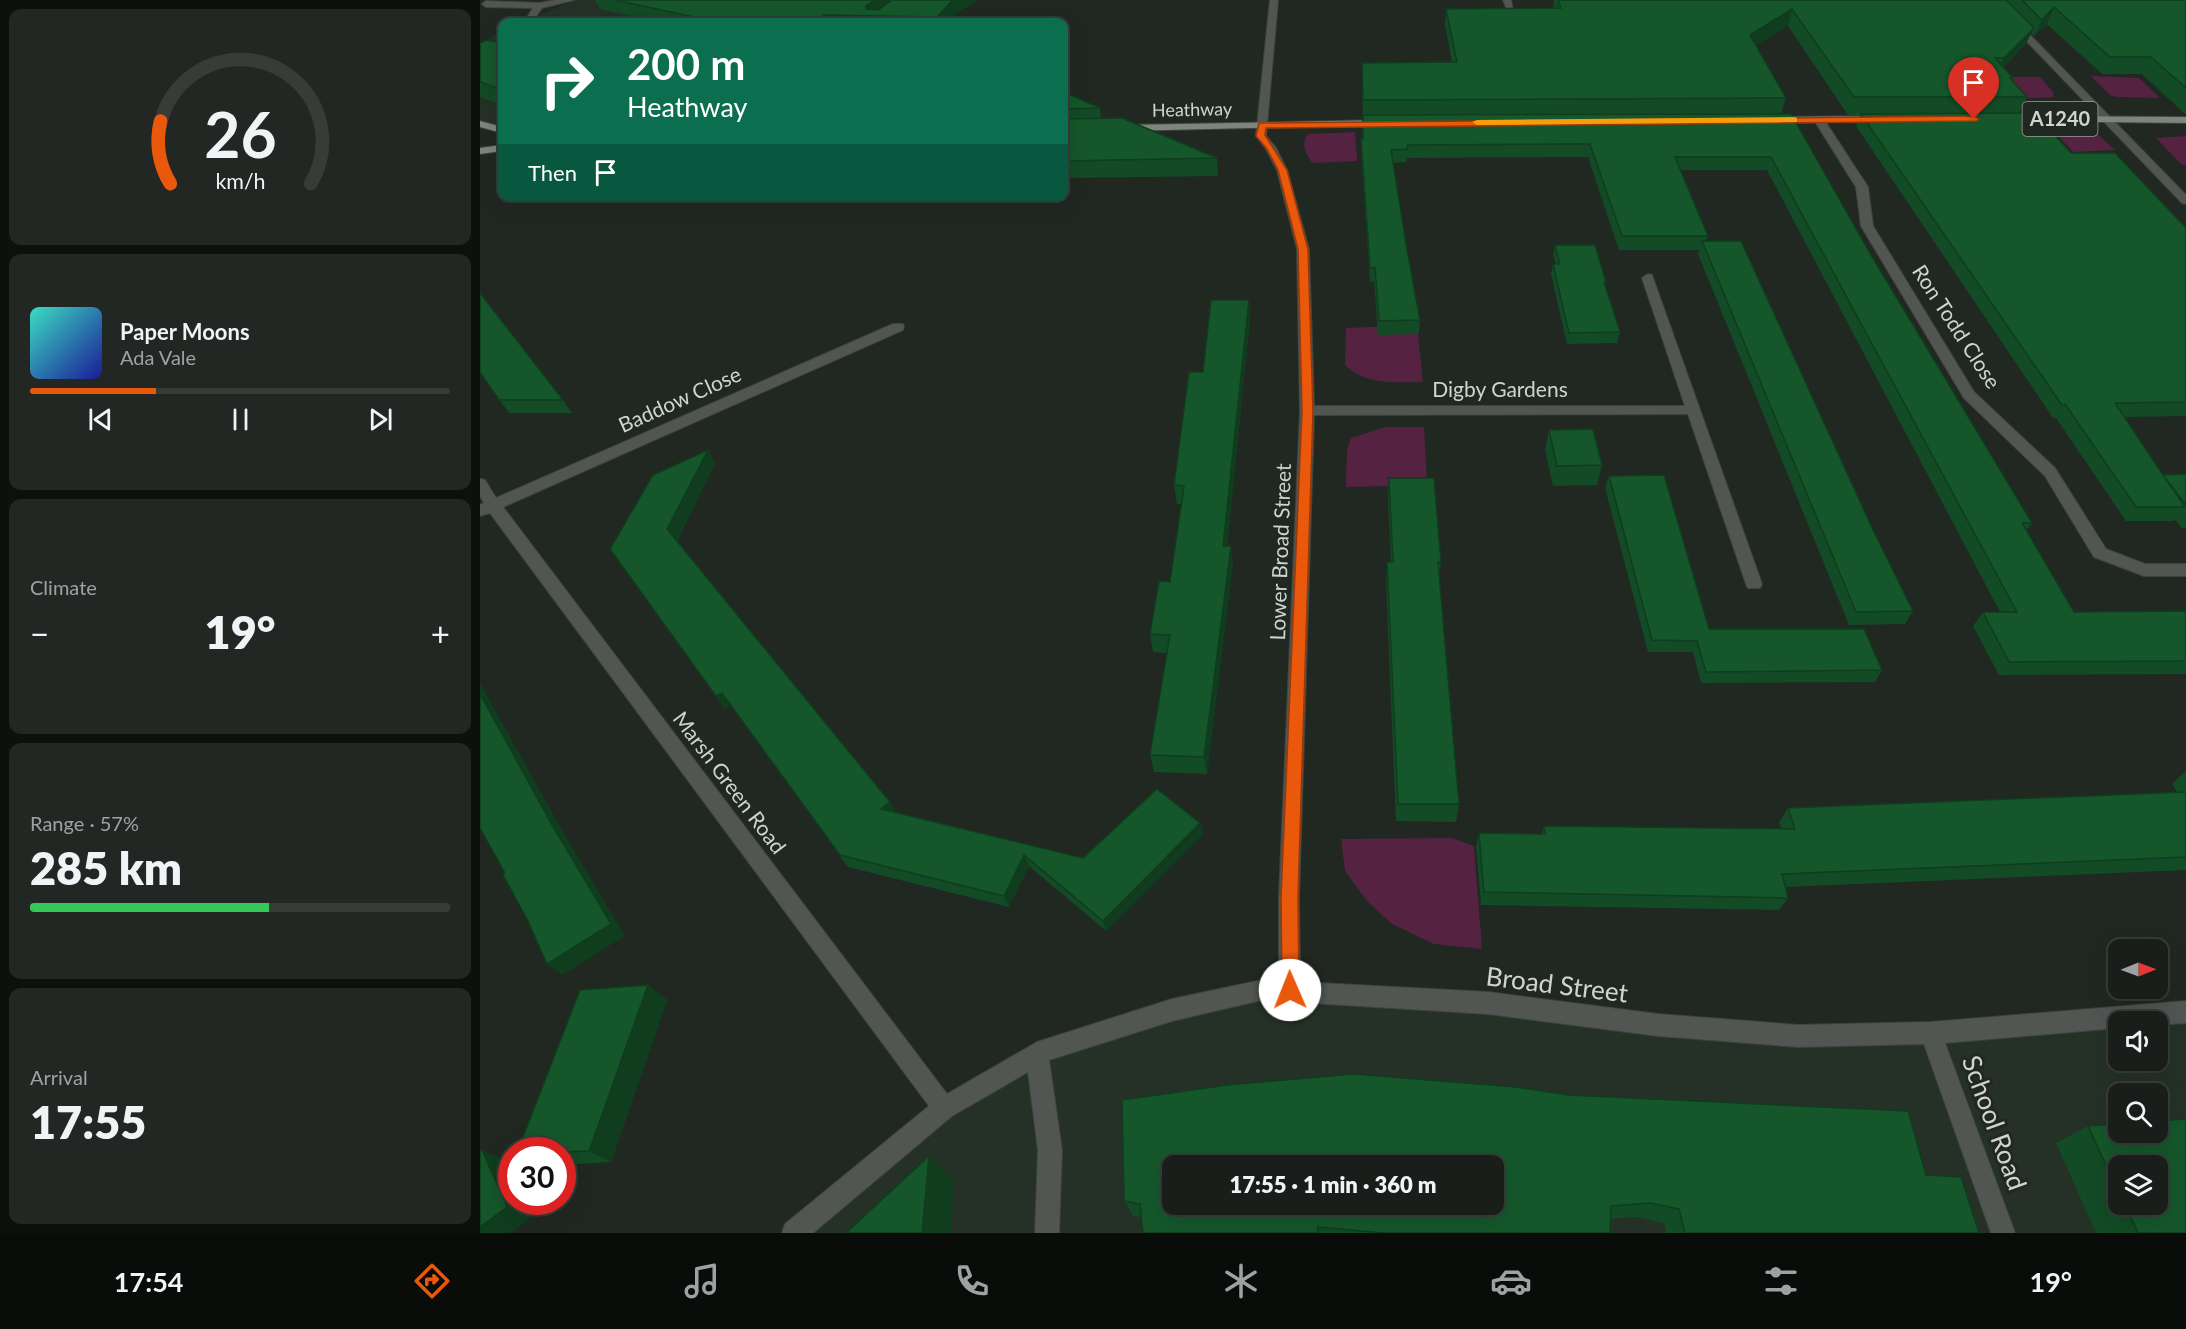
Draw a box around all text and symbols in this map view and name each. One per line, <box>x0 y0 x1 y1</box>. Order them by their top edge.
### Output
text: 200 m <box>627 39 745 89</box>
icon: right <box>528 42 606 120</box>
pin <box>1948 57 1999 119</box>
icon: arrive <box>1957 66 1990 99</box>
text: Heathway <box>627 90 747 123</box>
text: 26 <box>204 96 276 171</box>
street label: Heathway <box>1152 97 1233 121</box>
road number: A1240 <box>2022 102 2098 136</box>
icon: arrive <box>589 156 622 189</box>
text: Then <box>528 159 577 186</box>
text: km/h <box>215 168 265 194</box>
street label: Ron Todd Close <box>1908 260 2007 393</box>
text: Paper Moons <box>120 318 250 345</box>
text: Ada Vale <box>120 345 196 369</box>
street label: Baddow Close <box>614 360 745 437</box>
street label: Digby Gardens <box>1432 376 1568 401</box>
icon: previous <box>84 403 117 436</box>
icon: pause <box>224 403 257 436</box>
icon: next <box>364 403 397 436</box>
street label: Lower Broad Street <box>1264 463 1295 641</box>
text: Climate <box>30 575 97 599</box>
text: 19° <box>205 605 275 659</box>
text: − <box>30 613 49 653</box>
text: + <box>431 613 450 653</box>
street label: Marsh Green Road <box>669 706 792 858</box>
text: Range · 57% <box>30 811 139 835</box>
text: 285 km <box>30 841 182 895</box>
north arrow <box>2108 939 2168 999</box>
map controls <box>2108 939 2168 1215</box>
position arrow <box>1258 958 1322 1022</box>
street label: Broad Street <box>1484 959 1631 1009</box>
button: sound <box>2108 1011 2168 1071</box>
street label: School Road <box>1956 1051 2034 1194</box>
text: Arrival <box>30 1065 88 1089</box>
button: search <box>2108 1083 2168 1143</box>
text: 17:55 <box>30 1095 146 1149</box>
speed limit sign: 30 <box>498 1137 576 1215</box>
button: layers <box>2108 1155 2168 1215</box>
text: 17:55 · 1 min · 360 m <box>1230 1171 1436 1198</box>
icon: directions <box>411 1260 453 1302</box>
icon: music <box>681 1260 723 1302</box>
icon: phone <box>951 1260 993 1302</box>
icon: climate <box>1220 1260 1262 1302</box>
icon: car <box>1490 1260 1532 1302</box>
icon: filters <box>1760 1260 1802 1302</box>
text: 17:54 <box>114 1265 183 1298</box>
text: 19° <box>2029 1265 2072 1298</box>

